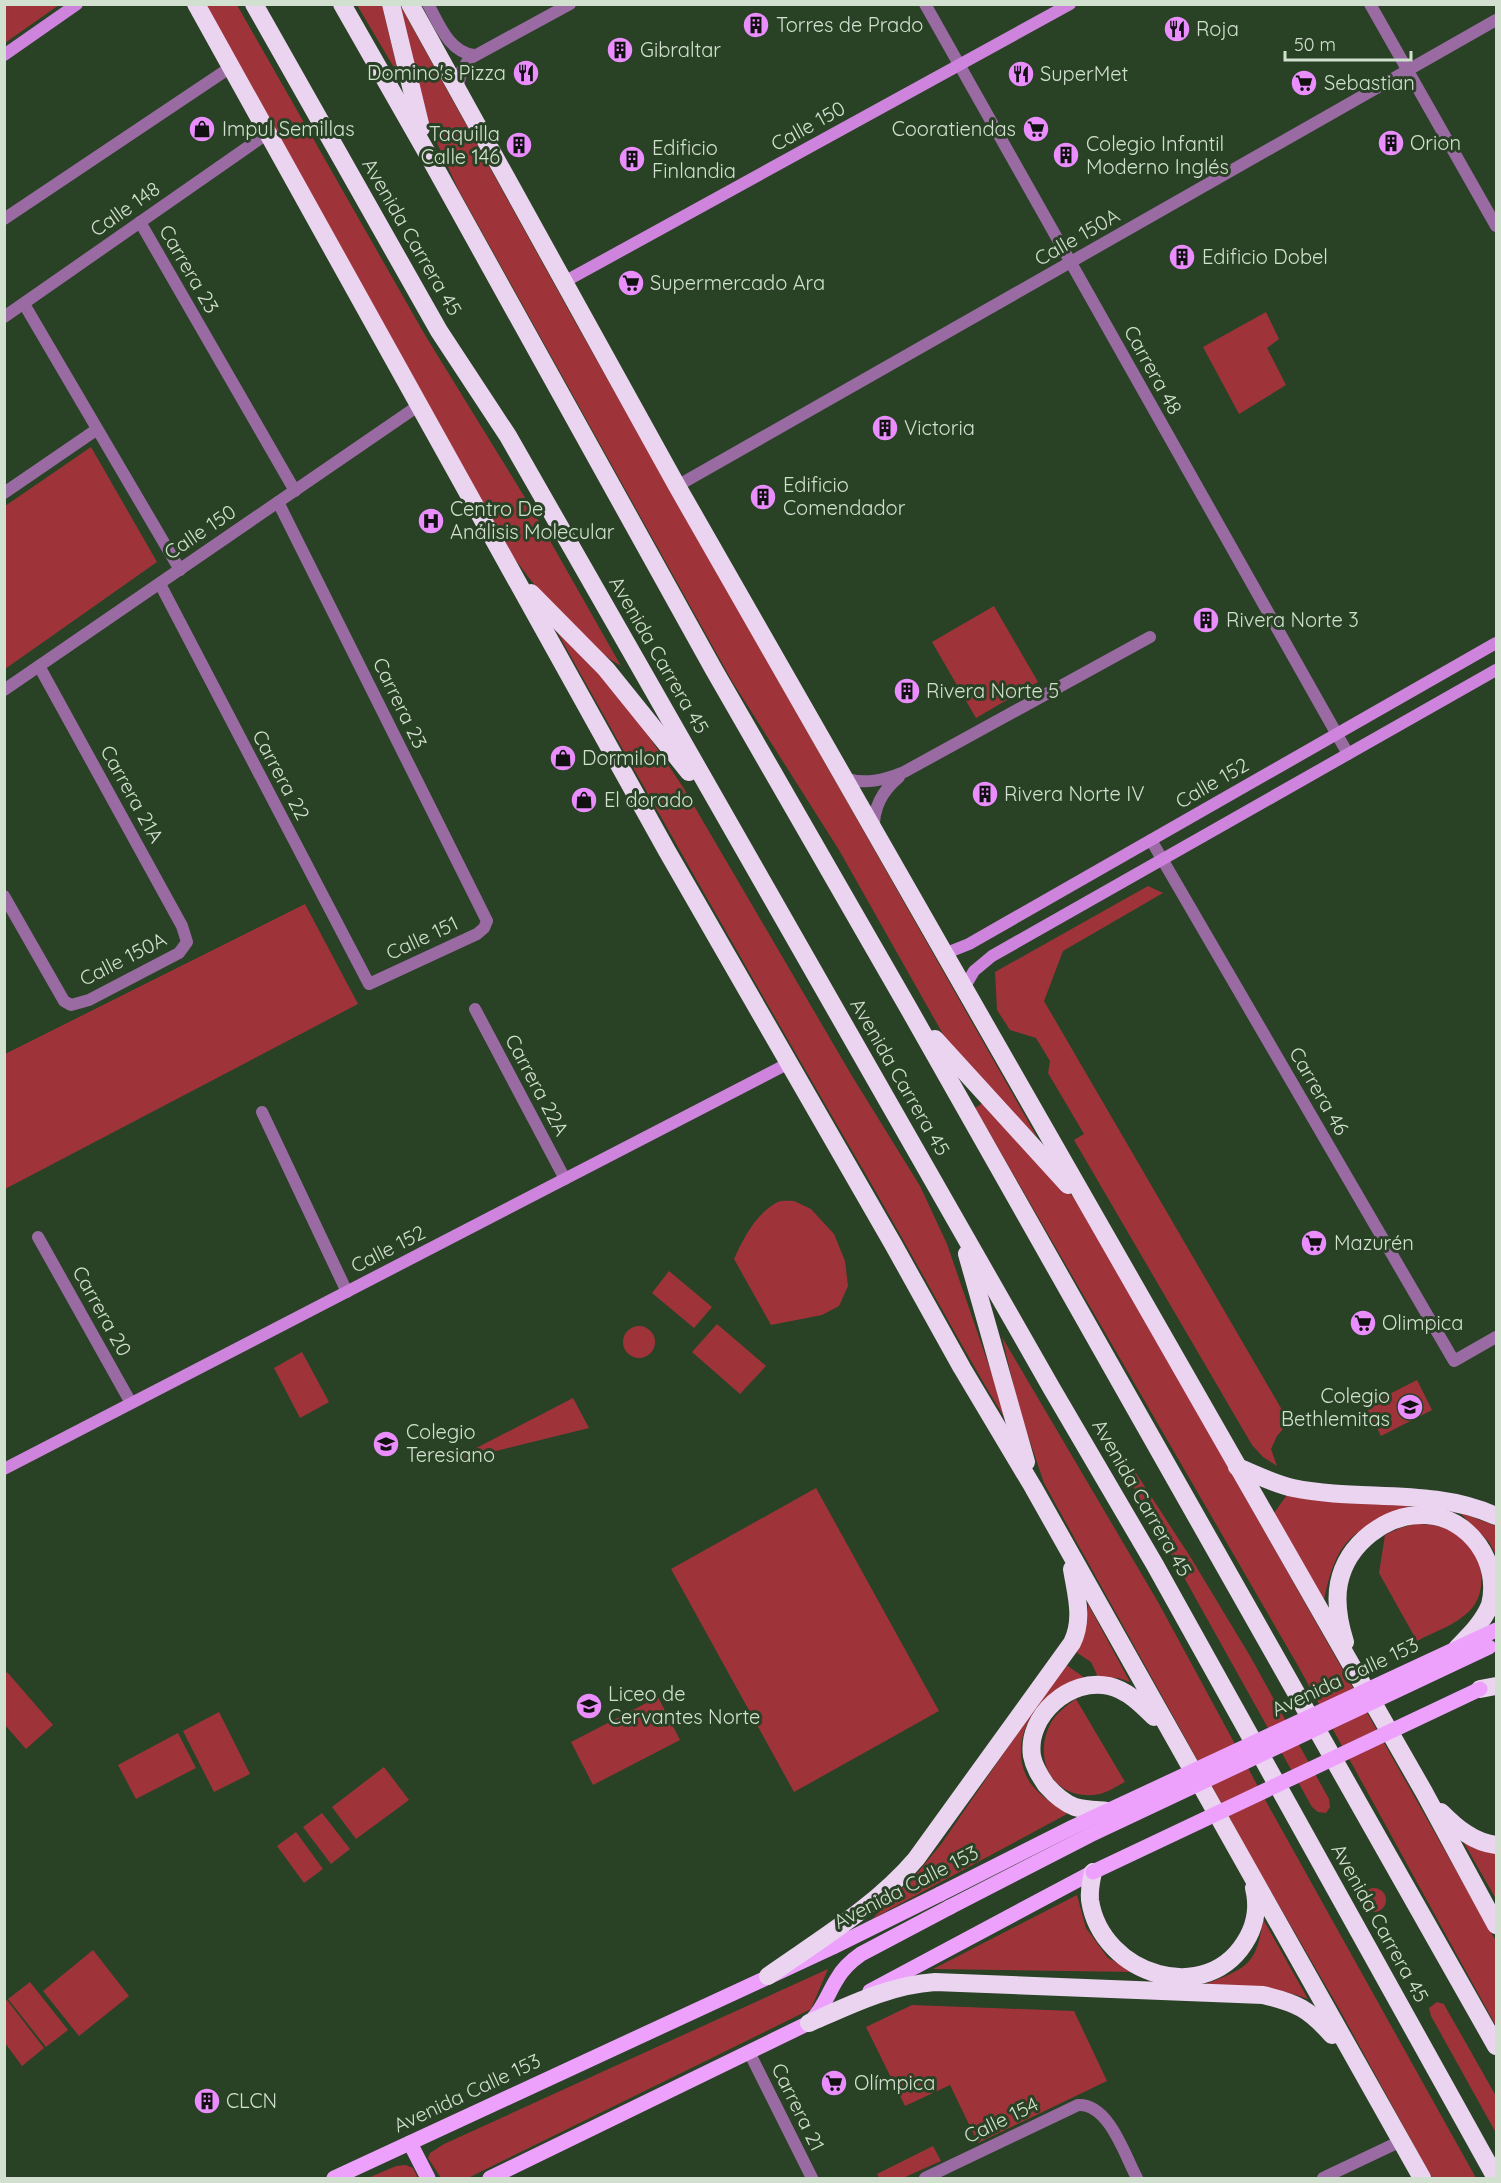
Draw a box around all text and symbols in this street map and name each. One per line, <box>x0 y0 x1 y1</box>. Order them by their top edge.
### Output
building icon: Torres de Prado <box>741 10 771 40</box>
place label: Torres de Prado <box>776 12 923 37</box>
restaurant icon: Roja <box>1162 14 1192 44</box>
place label: Roja <box>1196 16 1239 41</box>
scale bar <box>1285 24 1411 62</box>
text: 50 m <box>1294 33 1336 56</box>
building icon: Gibraltar <box>605 35 635 65</box>
place label: Gibraltar <box>640 37 721 62</box>
restaurant icon: Domino's Pizza <box>511 58 541 88</box>
restaurant icon: SuperMet <box>1006 59 1036 89</box>
place label: Domino's Pizza <box>367 60 506 85</box>
place label: SuperMet <box>1040 61 1129 86</box>
supermarket icon: Sebastian <box>1289 68 1319 98</box>
place label: Sebastian <box>1324 70 1415 95</box>
street label: Calle 150 <box>766 95 849 156</box>
shop icon: Impul Semillas <box>187 114 217 144</box>
supermarket icon: Cooratiendas <box>1021 114 1051 144</box>
place label: Impul Semillas <box>222 116 355 141</box>
place label: Cooratiendas <box>892 116 1016 141</box>
place label: Taquilla Calle 146 <box>421 121 500 169</box>
building icon: Orion <box>1376 128 1406 158</box>
building icon: Taquilla Calle 146 <box>504 130 534 160</box>
place label: Orion <box>1410 130 1461 155</box>
place label: Colegio Infantil Moderno Inglés <box>1086 131 1229 179</box>
place label: Edificio Finlandia <box>652 135 736 183</box>
building icon: Colegio Infantil Moderno Inglés <box>1051 140 1081 170</box>
building icon: Edificio Finlandia <box>617 144 647 174</box>
street label: Avenida Carrera 45 <box>357 154 468 320</box>
street label: Calle 148 <box>85 176 164 242</box>
street label: Calle 150A <box>1030 202 1124 271</box>
street label: Carrera 23 <box>154 220 225 317</box>
building icon: Edificio Dobel <box>1167 242 1197 272</box>
place label: Edificio Dobel <box>1202 244 1328 269</box>
supermarket icon: Supermercado Ara <box>616 268 646 298</box>
place label: Supermercado Ara <box>650 270 825 295</box>
street label: Carrera 48 <box>1119 321 1188 419</box>
building icon: Victoria <box>870 413 900 443</box>
place label: Victoria <box>904 415 975 440</box>
place label: Edificio Comendador <box>783 472 906 520</box>
building icon: Edificio Comendador <box>748 482 778 512</box>
place label: Centro De Análisis Molecular <box>450 496 615 544</box>
street label: Calle 150 <box>159 499 240 565</box>
hospital icon: Centro De Análisis Molecular <box>416 506 446 536</box>
street label: Avenida Carrera 45 <box>604 572 715 738</box>
building icon: Rivera Norte 3 <box>1191 605 1221 635</box>
place label: Rivera Norte 3 <box>1226 607 1359 632</box>
street label: Carrera 23 <box>368 653 433 752</box>
building icon: Rivera Norte 5 <box>892 676 922 706</box>
place label: Rivera Norte 5 <box>926 678 1059 703</box>
street label: Carrera 22 <box>247 725 316 824</box>
street label: Carrera 21A <box>95 741 170 847</box>
shop icon: Dormilon <box>548 743 578 773</box>
place label: Dormilon <box>582 745 667 770</box>
street label: Calle 152 <box>1171 752 1253 813</box>
building icon: Rivera Norte IV <box>970 779 1000 809</box>
place label: Rivera Norte IV <box>1004 781 1145 806</box>
shop icon: El dorado <box>569 785 599 815</box>
place label: El dorado <box>604 787 693 812</box>
street label: Calle 151 <box>382 910 462 965</box>
street label: Calle 150A <box>75 926 170 991</box>
street label: Avenida Carrera 45 <box>845 994 956 1160</box>
street label: Carrera 22A <box>500 1030 575 1140</box>
street label: Carrera 46 <box>1284 1042 1355 1140</box>
street label: Calle 152 <box>346 1219 429 1278</box>
supermarket icon: Mazurén <box>1299 1228 1329 1258</box>
place label: Mazurén <box>1334 1230 1414 1255</box>
street label: Carrera 20 <box>67 1261 137 1360</box>
supermarket icon: Olimpica <box>1348 1308 1378 1338</box>
place label: Olimpica <box>1382 1310 1463 1335</box>
place label: Colegio Bethlemitas <box>1281 1383 1390 1431</box>
school or university icon: Colegio Bethlemitas <box>1395 1392 1425 1422</box>
street label: Avenida Carrera 45 <box>1087 1415 1198 1581</box>
place label: Colegio Teresiano <box>406 1419 495 1467</box>
school or university icon: Colegio Teresiano <box>371 1429 401 1459</box>
street label: Avenida Calle 153 <box>1267 1632 1422 1722</box>
place label: Liceo de Cervantes Norte <box>608 1681 760 1729</box>
school or university icon: Liceo de Cervantes Norte <box>574 1691 604 1721</box>
street label: Avenida Calle 153 <box>829 1839 982 1934</box>
street label: Avenida Carrera 45 <box>1326 1839 1434 2007</box>
street label: Avenida Calle 153 <box>389 2048 544 2138</box>
street label: Carrera 21 <box>766 2059 831 2155</box>
supermarket icon: Olímpica <box>819 2068 849 2098</box>
place label: Olímpica <box>854 2070 935 2095</box>
building icon: CLCN <box>192 2086 222 2116</box>
place label: CLCN <box>226 2088 277 2113</box>
street label: Calle 154 <box>959 2091 1042 2148</box>

